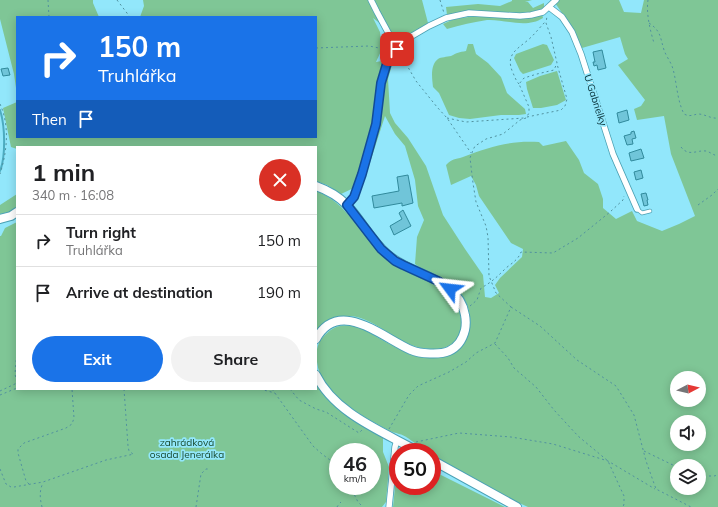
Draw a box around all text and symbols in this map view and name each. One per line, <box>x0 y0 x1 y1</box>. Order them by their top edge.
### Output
text: 150 m <box>98 29 181 64</box>
icon: right <box>32 32 84 84</box>
pin <box>380 32 414 66</box>
icon: arrive <box>386 38 408 60</box>
text: Truhlářka <box>98 64 177 87</box>
street label: U Gabrielky <box>581 73 610 128</box>
icon: arrive <box>75 108 97 130</box>
text: Then <box>32 110 67 129</box>
text: 1 min <box>32 157 95 187</box>
button: close <box>259 159 301 201</box>
text: 340 m · 16:08 <box>32 187 114 203</box>
text: Turn right <box>66 223 136 242</box>
icon: right <box>32 230 54 252</box>
text: 150 m <box>257 231 301 250</box>
text: Truhlářka <box>66 242 123 258</box>
position arrow <box>429 268 471 310</box>
icon: arrive <box>32 282 54 304</box>
text: Arrive at destination <box>66 283 213 302</box>
text: 190 m <box>257 283 301 302</box>
button: Exit <box>32 336 163 382</box>
button: Share <box>171 336 301 382</box>
north arrow <box>670 371 706 407</box>
map controls <box>670 371 706 495</box>
button: sound <box>670 415 706 451</box>
park label: zahrádková osada Jenerálka <box>150 436 224 461</box>
speed limit sign: 50 <box>389 443 441 495</box>
text: 46 <box>343 451 367 476</box>
button: layers <box>670 459 706 495</box>
text: km/h <box>344 472 366 485</box>

